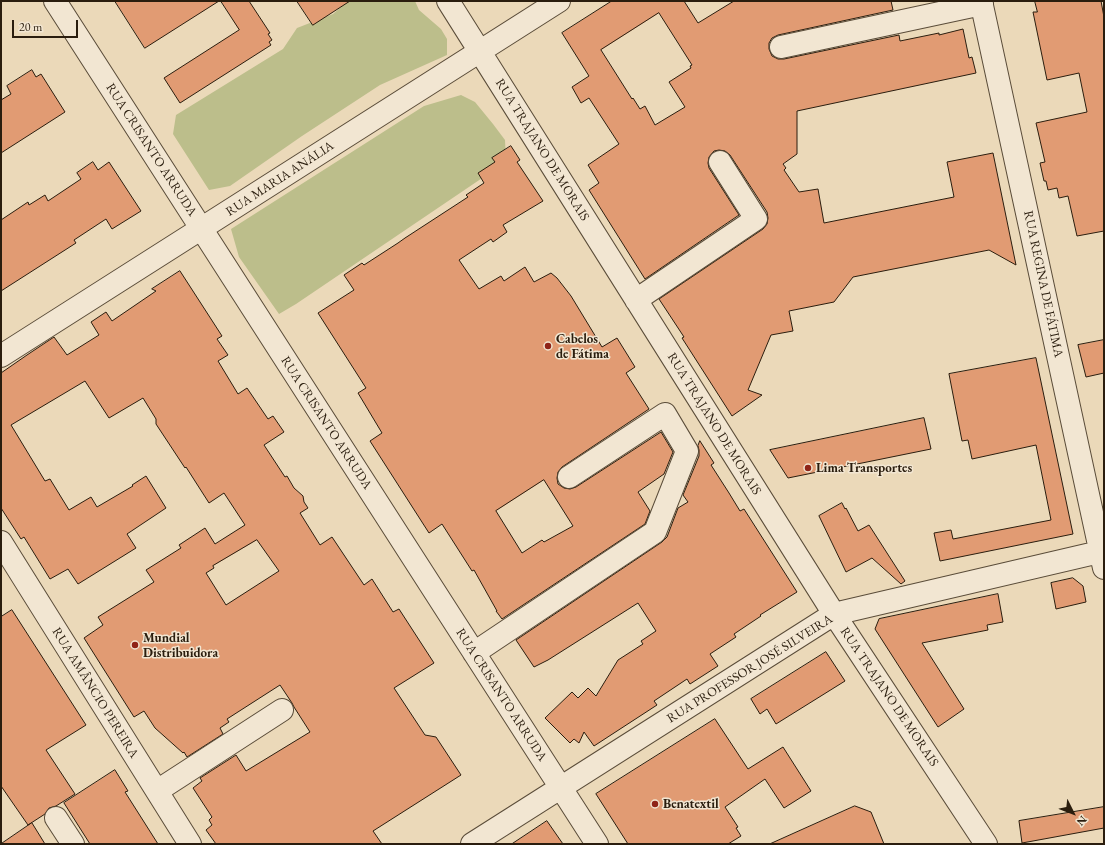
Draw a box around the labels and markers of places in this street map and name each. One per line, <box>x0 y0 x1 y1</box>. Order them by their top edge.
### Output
place label: Cabelos de Fátima <box>556 331 609 362</box>
marker: Cabelos de Fátima <box>543 341 553 351</box>
place label: Lima Transportes <box>816 460 912 476</box>
marker: Lima Transportes <box>803 463 813 473</box>
place label: Mundial Distribuidora <box>143 630 218 661</box>
marker: Mundial Distribuidora <box>130 640 140 650</box>
place label: Benatextil <box>663 796 719 812</box>
marker: Benatextil <box>650 799 660 809</box>

